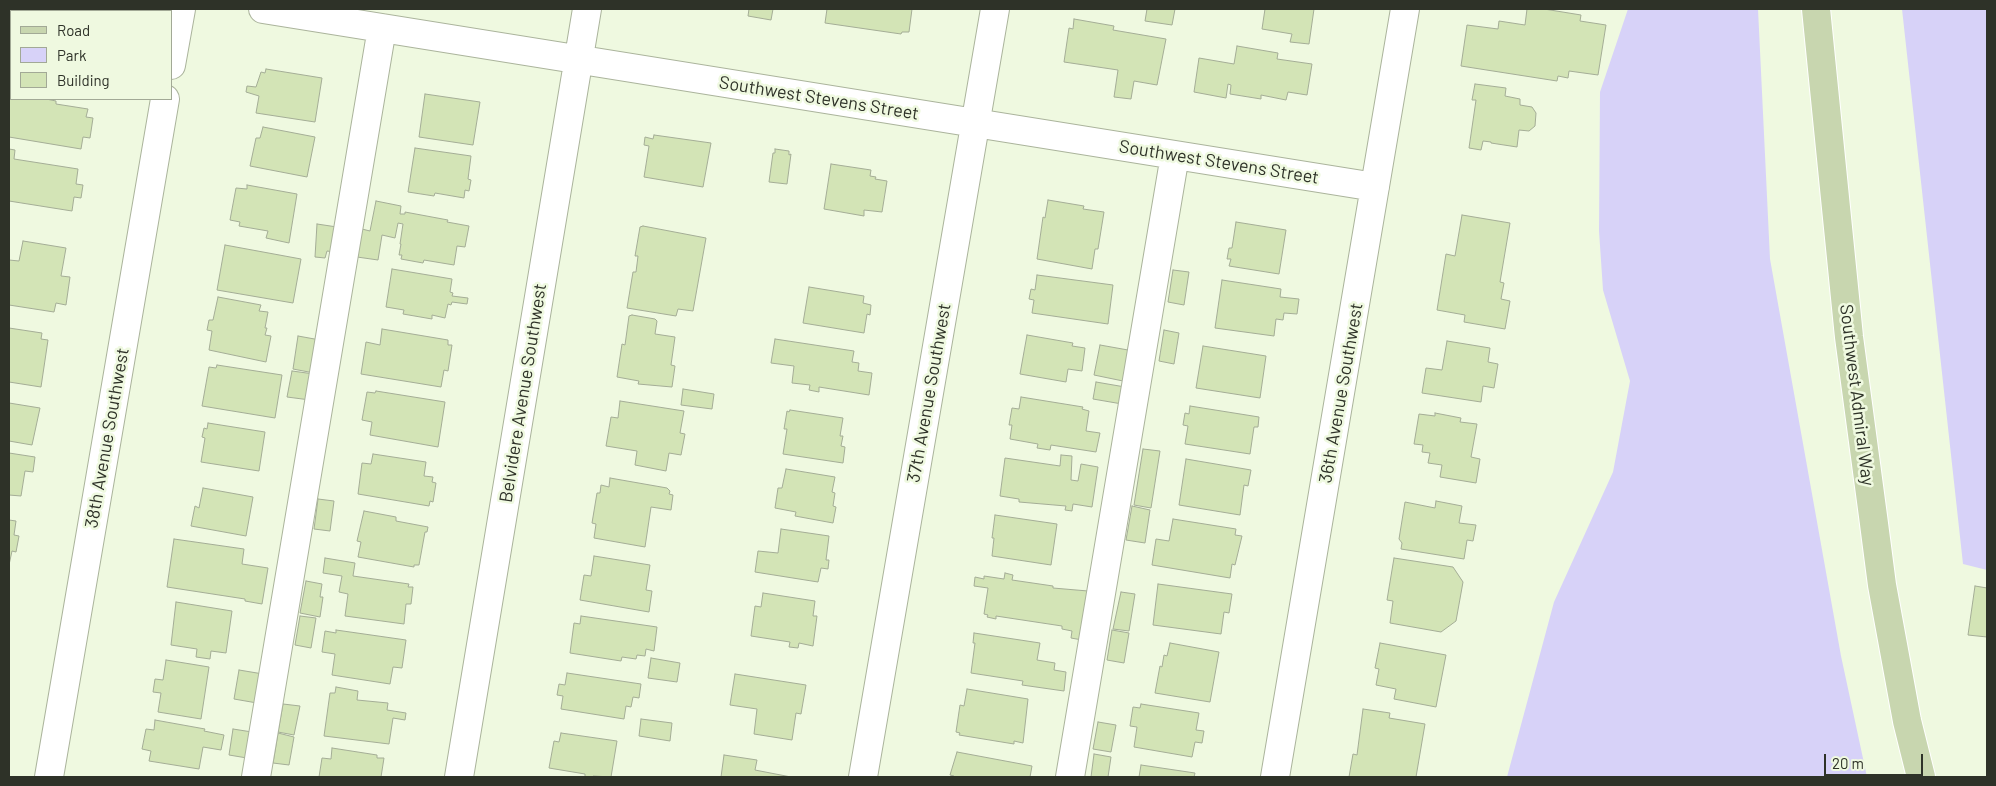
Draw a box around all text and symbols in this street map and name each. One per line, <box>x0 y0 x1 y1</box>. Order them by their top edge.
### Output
legend <box>10 10 172 100</box>
text: Road <box>57 21 90 39</box>
text: Park <box>57 46 86 64</box>
text: Building <box>57 71 110 89</box>
street label: Southwest Stevens Street <box>718 72 920 124</box>
street label: Southwest Stevens Street <box>1118 136 1320 188</box>
street label: Belvidere Avenue Southwest <box>495 282 551 504</box>
street label: 36th Avenue Southwest <box>1315 301 1367 485</box>
street label: 37th Avenue Southwest <box>903 302 955 484</box>
street label: Southwest Admiral Way <box>1835 303 1879 487</box>
street label: 38th Avenue Southwest <box>81 346 133 530</box>
scale bar <box>1826 744 1925 776</box>
text: 20 m <box>1832 754 1864 772</box>

